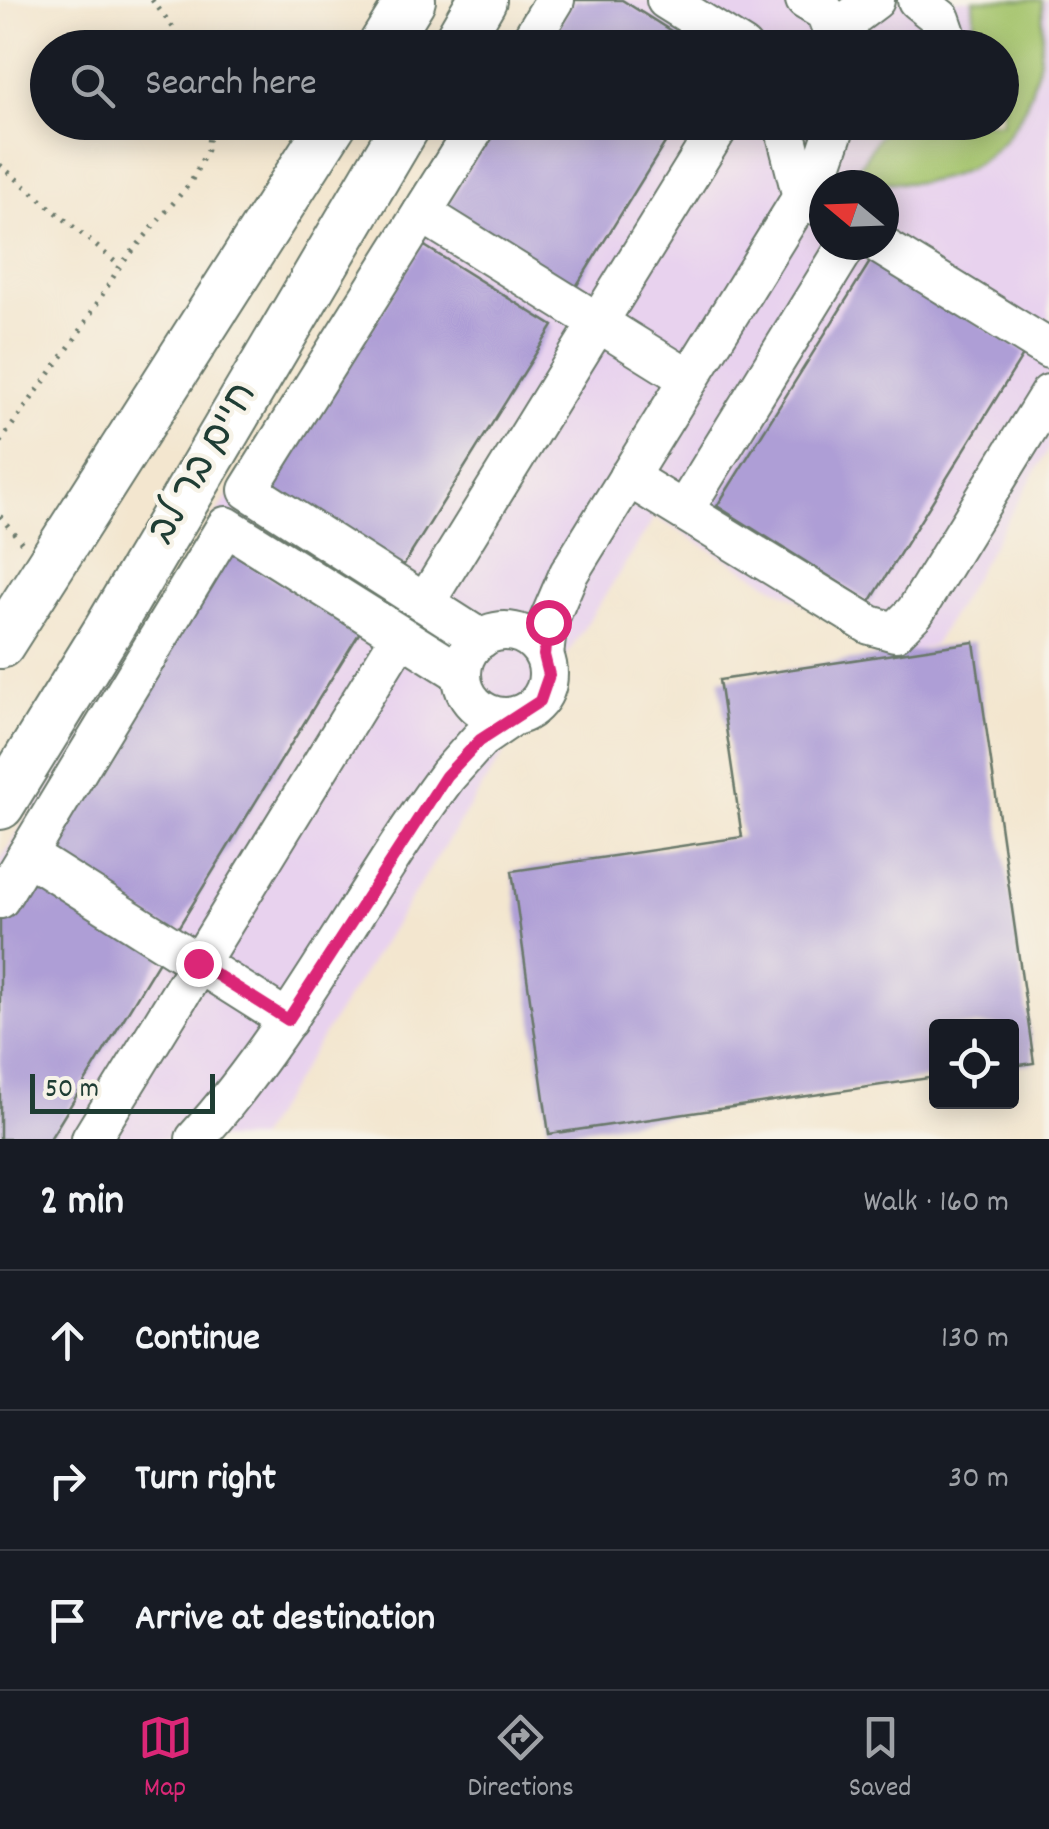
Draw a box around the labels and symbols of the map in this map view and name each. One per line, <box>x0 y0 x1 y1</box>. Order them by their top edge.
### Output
north arrow <box>809 170 899 260</box>
street label: חיים בר לב <box>136 373 274 555</box>
route start <box>526 600 572 646</box>
route end <box>176 941 222 987</box>
scale bar <box>30 1069 215 1114</box>

